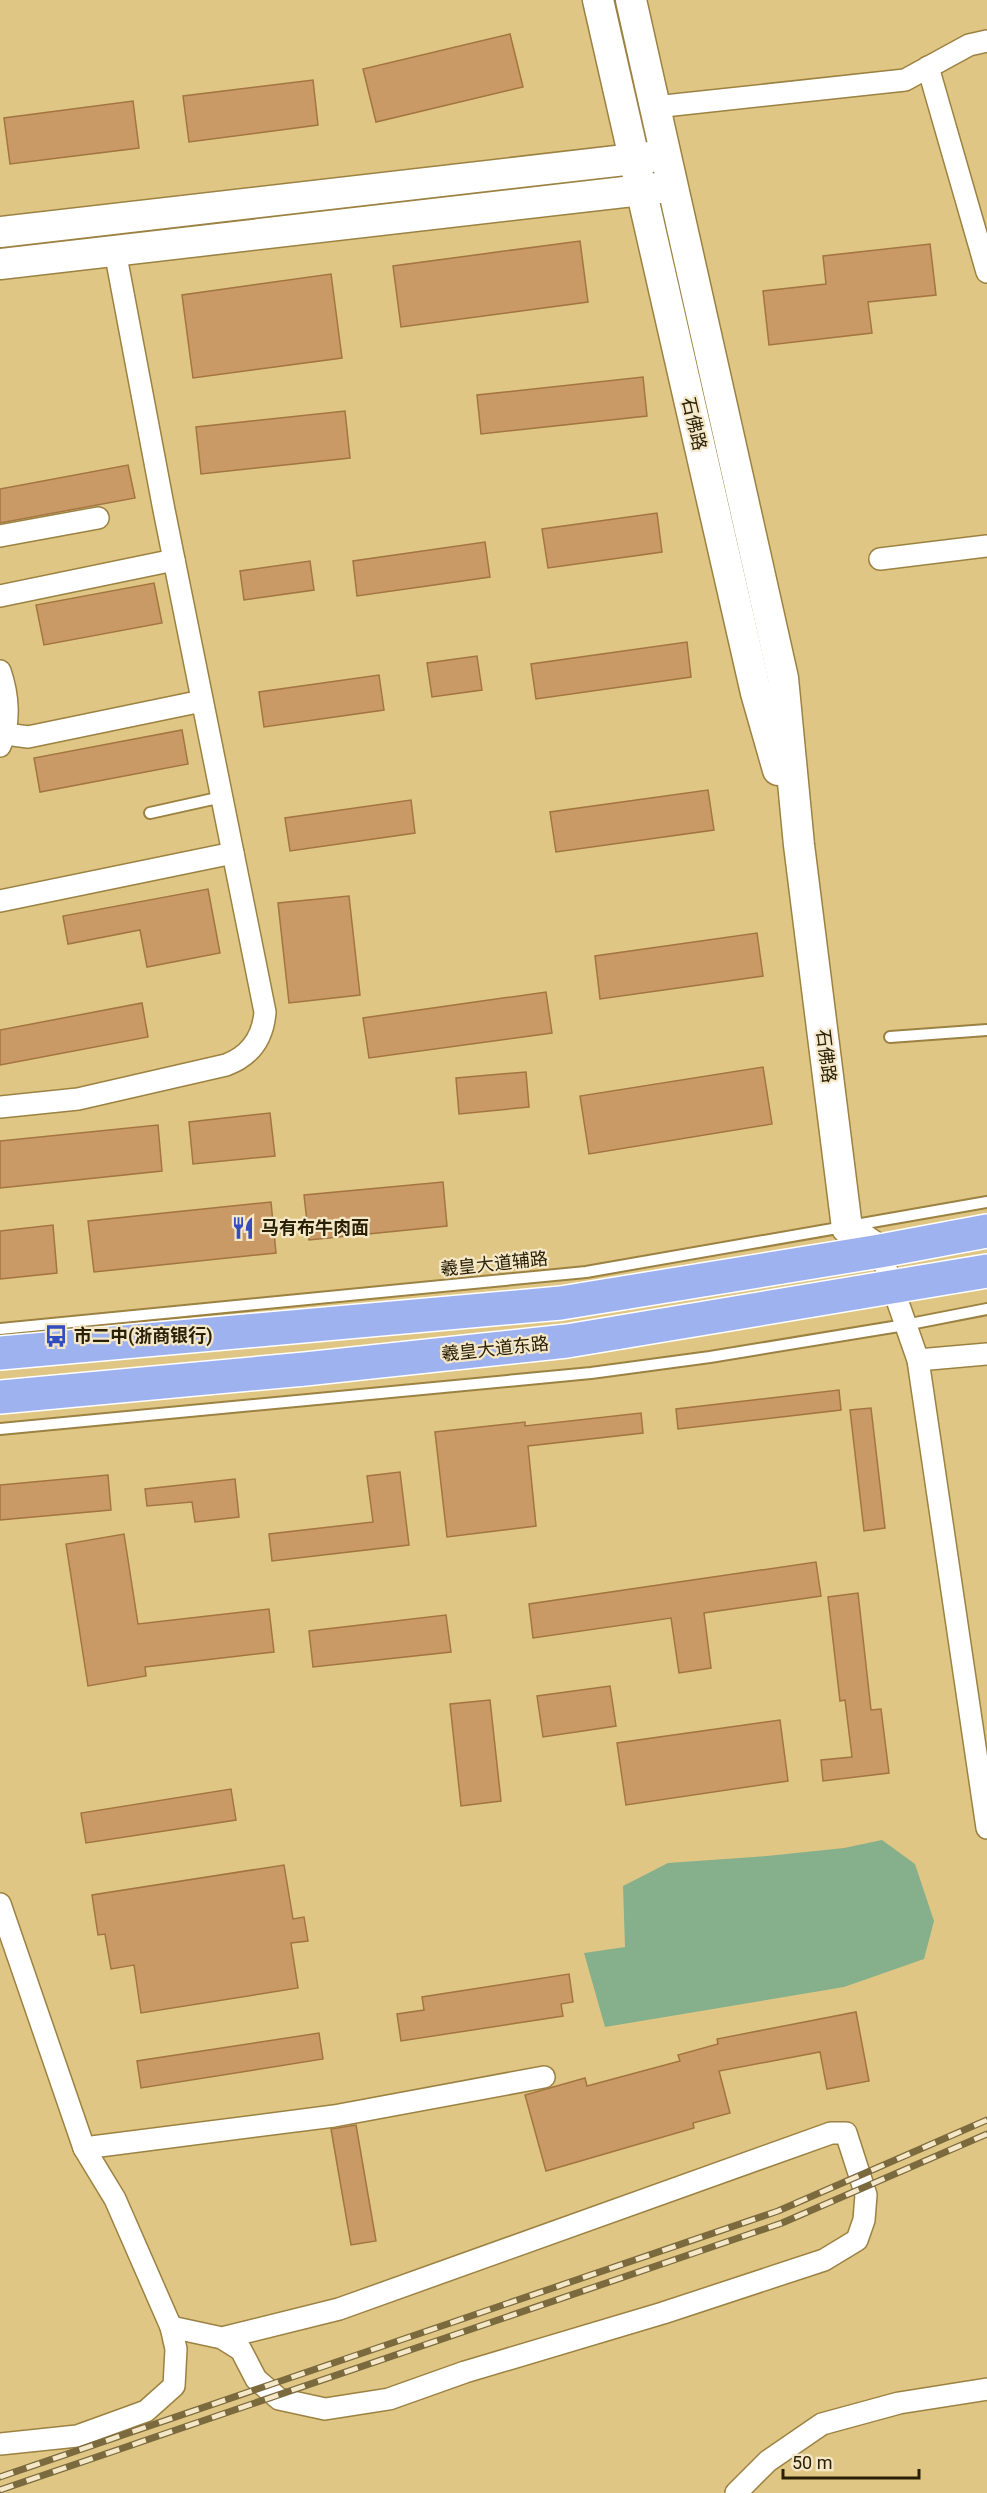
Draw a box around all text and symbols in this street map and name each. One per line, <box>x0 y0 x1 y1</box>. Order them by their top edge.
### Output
street label: 石佛路 <box>678 395 711 453</box>
street label: 石佛路 <box>813 1028 840 1084</box>
restaurant icon: 马有布牛肉面 <box>230 1215 256 1241</box>
place label: 马有布牛肉面 <box>261 1217 369 1238</box>
street label: 羲皇大道辅路 <box>439 1247 549 1280</box>
bus stop icon: 市二中(浙商银行) <box>43 1323 69 1349</box>
place label: 市二中(浙商银行) <box>74 1325 213 1347</box>
street label: 羲皇大道东路 <box>440 1332 550 1365</box>
scale bar <box>783 2442 920 2480</box>
text: 50 m <box>792 2452 832 2473</box>

